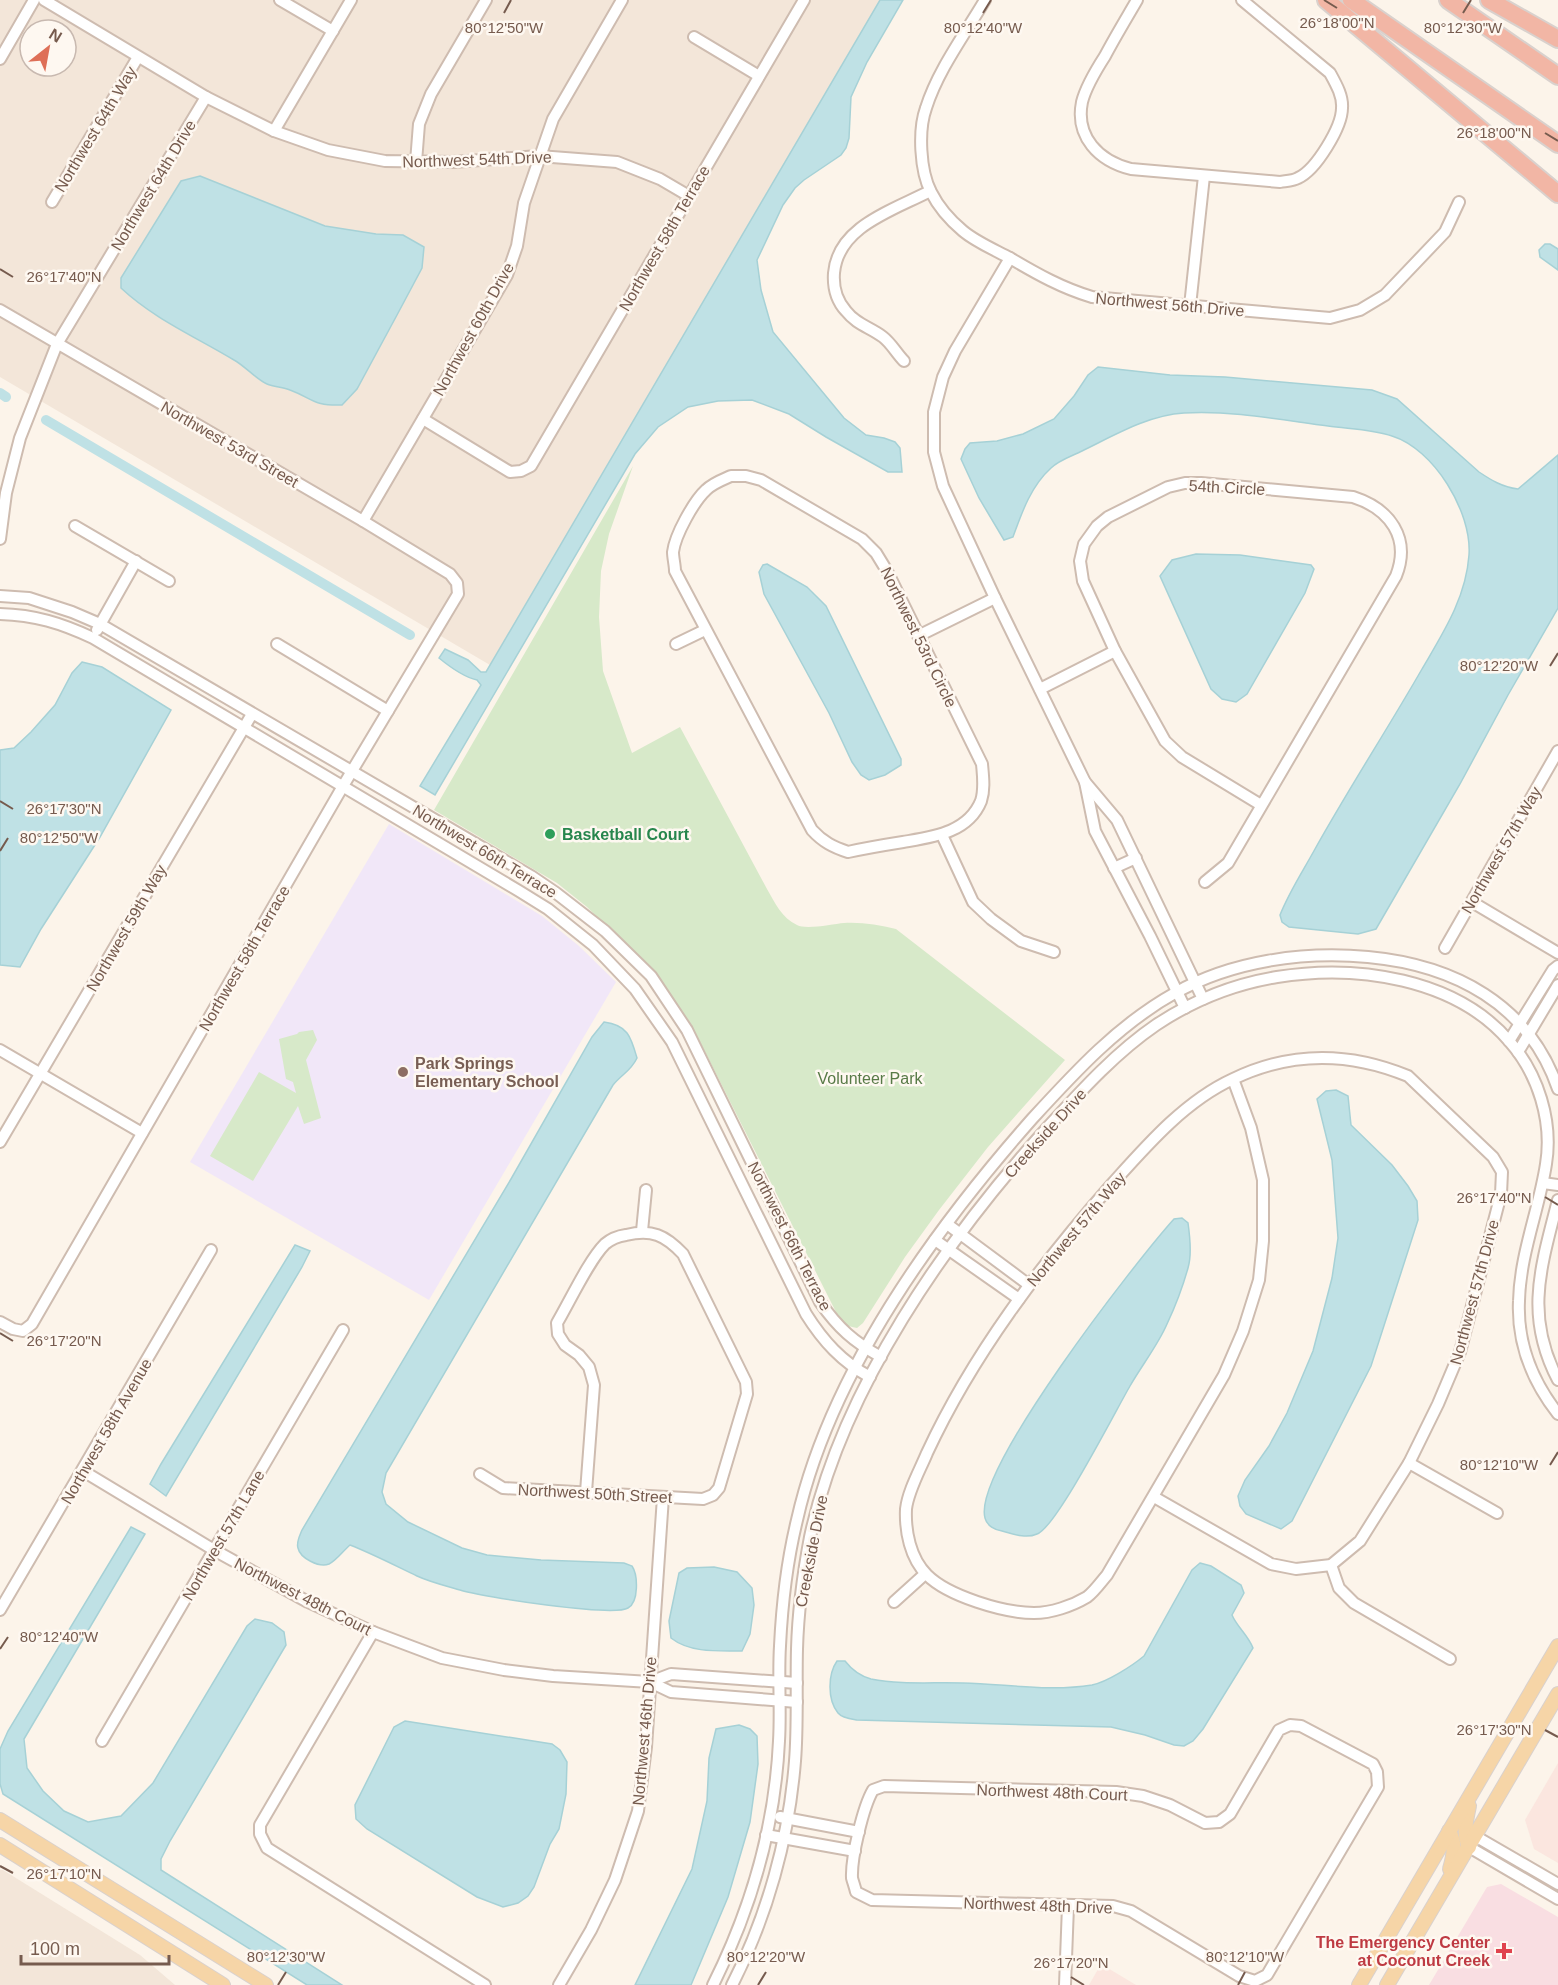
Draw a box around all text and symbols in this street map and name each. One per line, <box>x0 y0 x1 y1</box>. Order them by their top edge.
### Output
text: 26°18'00"N <box>1299 14 1375 31</box>
north arrow <box>18 18 78 78</box>
text: 80°12'50"W <box>465 19 544 36</box>
text: 80°12'40"W <box>944 19 1023 36</box>
text: 80°12'30"W <box>1424 19 1503 36</box>
text: N <box>46 25 65 46</box>
street label: Northwest 64th Way <box>51 63 140 195</box>
street label: Northwest 64th Drive <box>108 117 199 254</box>
text: 26°18'00"N <box>1456 124 1532 141</box>
street label: Northwest 54th Drive <box>402 148 552 171</box>
street label: Northwest 58th Terrace <box>616 162 713 314</box>
street label: Northwest 60th Drive <box>430 260 517 399</box>
text: 26°17'40"N <box>26 268 102 285</box>
street label: Northwest 56th Drive <box>1095 290 1245 319</box>
street label: Northwest 53rd Street <box>158 398 302 491</box>
street label: 54th Circle <box>1188 477 1266 498</box>
street label: Northwest 53rd Circle <box>877 564 960 710</box>
text: 80°12'20"W <box>1460 657 1539 674</box>
street label: Northwest 57th Way <box>1458 784 1545 917</box>
text: 26°17'30"N <box>26 800 102 817</box>
street label: Northwest 66th Terrace <box>410 802 560 901</box>
place label: Basketball Court <box>562 826 690 843</box>
marker: Basketball Court <box>543 827 557 841</box>
text: 80°12'50"W <box>20 829 99 846</box>
street label: Northwest 59th Way <box>83 862 170 995</box>
street label: Northwest 58th Terrace <box>196 882 293 1034</box>
place label: Park Springs Elementary School <box>415 1055 559 1090</box>
marker: Park Springs Elementary School <box>396 1065 410 1079</box>
park label: Volunteer Park <box>818 1070 923 1087</box>
street label: Creekside Drive <box>1001 1085 1090 1181</box>
street label: Northwest 66th Terrace <box>744 1159 835 1314</box>
street label: Northwest 57th Way <box>1024 1169 1129 1290</box>
text: 26°17'40"N <box>1456 1189 1532 1206</box>
street label: Northwest 57th Drive <box>1447 1218 1502 1366</box>
text: 26°17'20"N <box>26 1332 102 1349</box>
street label: Northwest 58th Avenue <box>58 1355 155 1507</box>
text: 80°12'10"W <box>1460 1456 1539 1473</box>
street label: Northwest 57th Lane <box>179 1467 268 1603</box>
street label: Northwest 50th Street <box>517 1481 673 1506</box>
street label: Creekside Drive <box>792 1494 831 1609</box>
street label: Northwest 48th Court <box>232 1555 374 1639</box>
text: 80°12'40"W <box>20 1628 99 1645</box>
street label: Northwest 46th Drive <box>630 1656 659 1806</box>
text: 26°17'30"N <box>1456 1721 1532 1738</box>
street label: Northwest 48th Court <box>976 1781 1128 1804</box>
text: 26°17'10"N <box>26 1865 102 1882</box>
street label: Northwest 48th Drive <box>963 1894 1113 1917</box>
scale bar <box>21 1928 170 1966</box>
place label: The Emergency Center at Coconut Creek <box>1316 1934 1490 1969</box>
text: 100 m <box>30 1939 80 1959</box>
marker: The Emergency Center at Coconut Creek <box>1495 1942 1513 1960</box>
text: 80°12'30"W <box>247 1948 326 1965</box>
text: 80°12'20"W <box>727 1948 806 1965</box>
text: 80°12'10"W <box>1206 1948 1285 1965</box>
text: 26°17'20"N <box>1033 1954 1109 1971</box>

